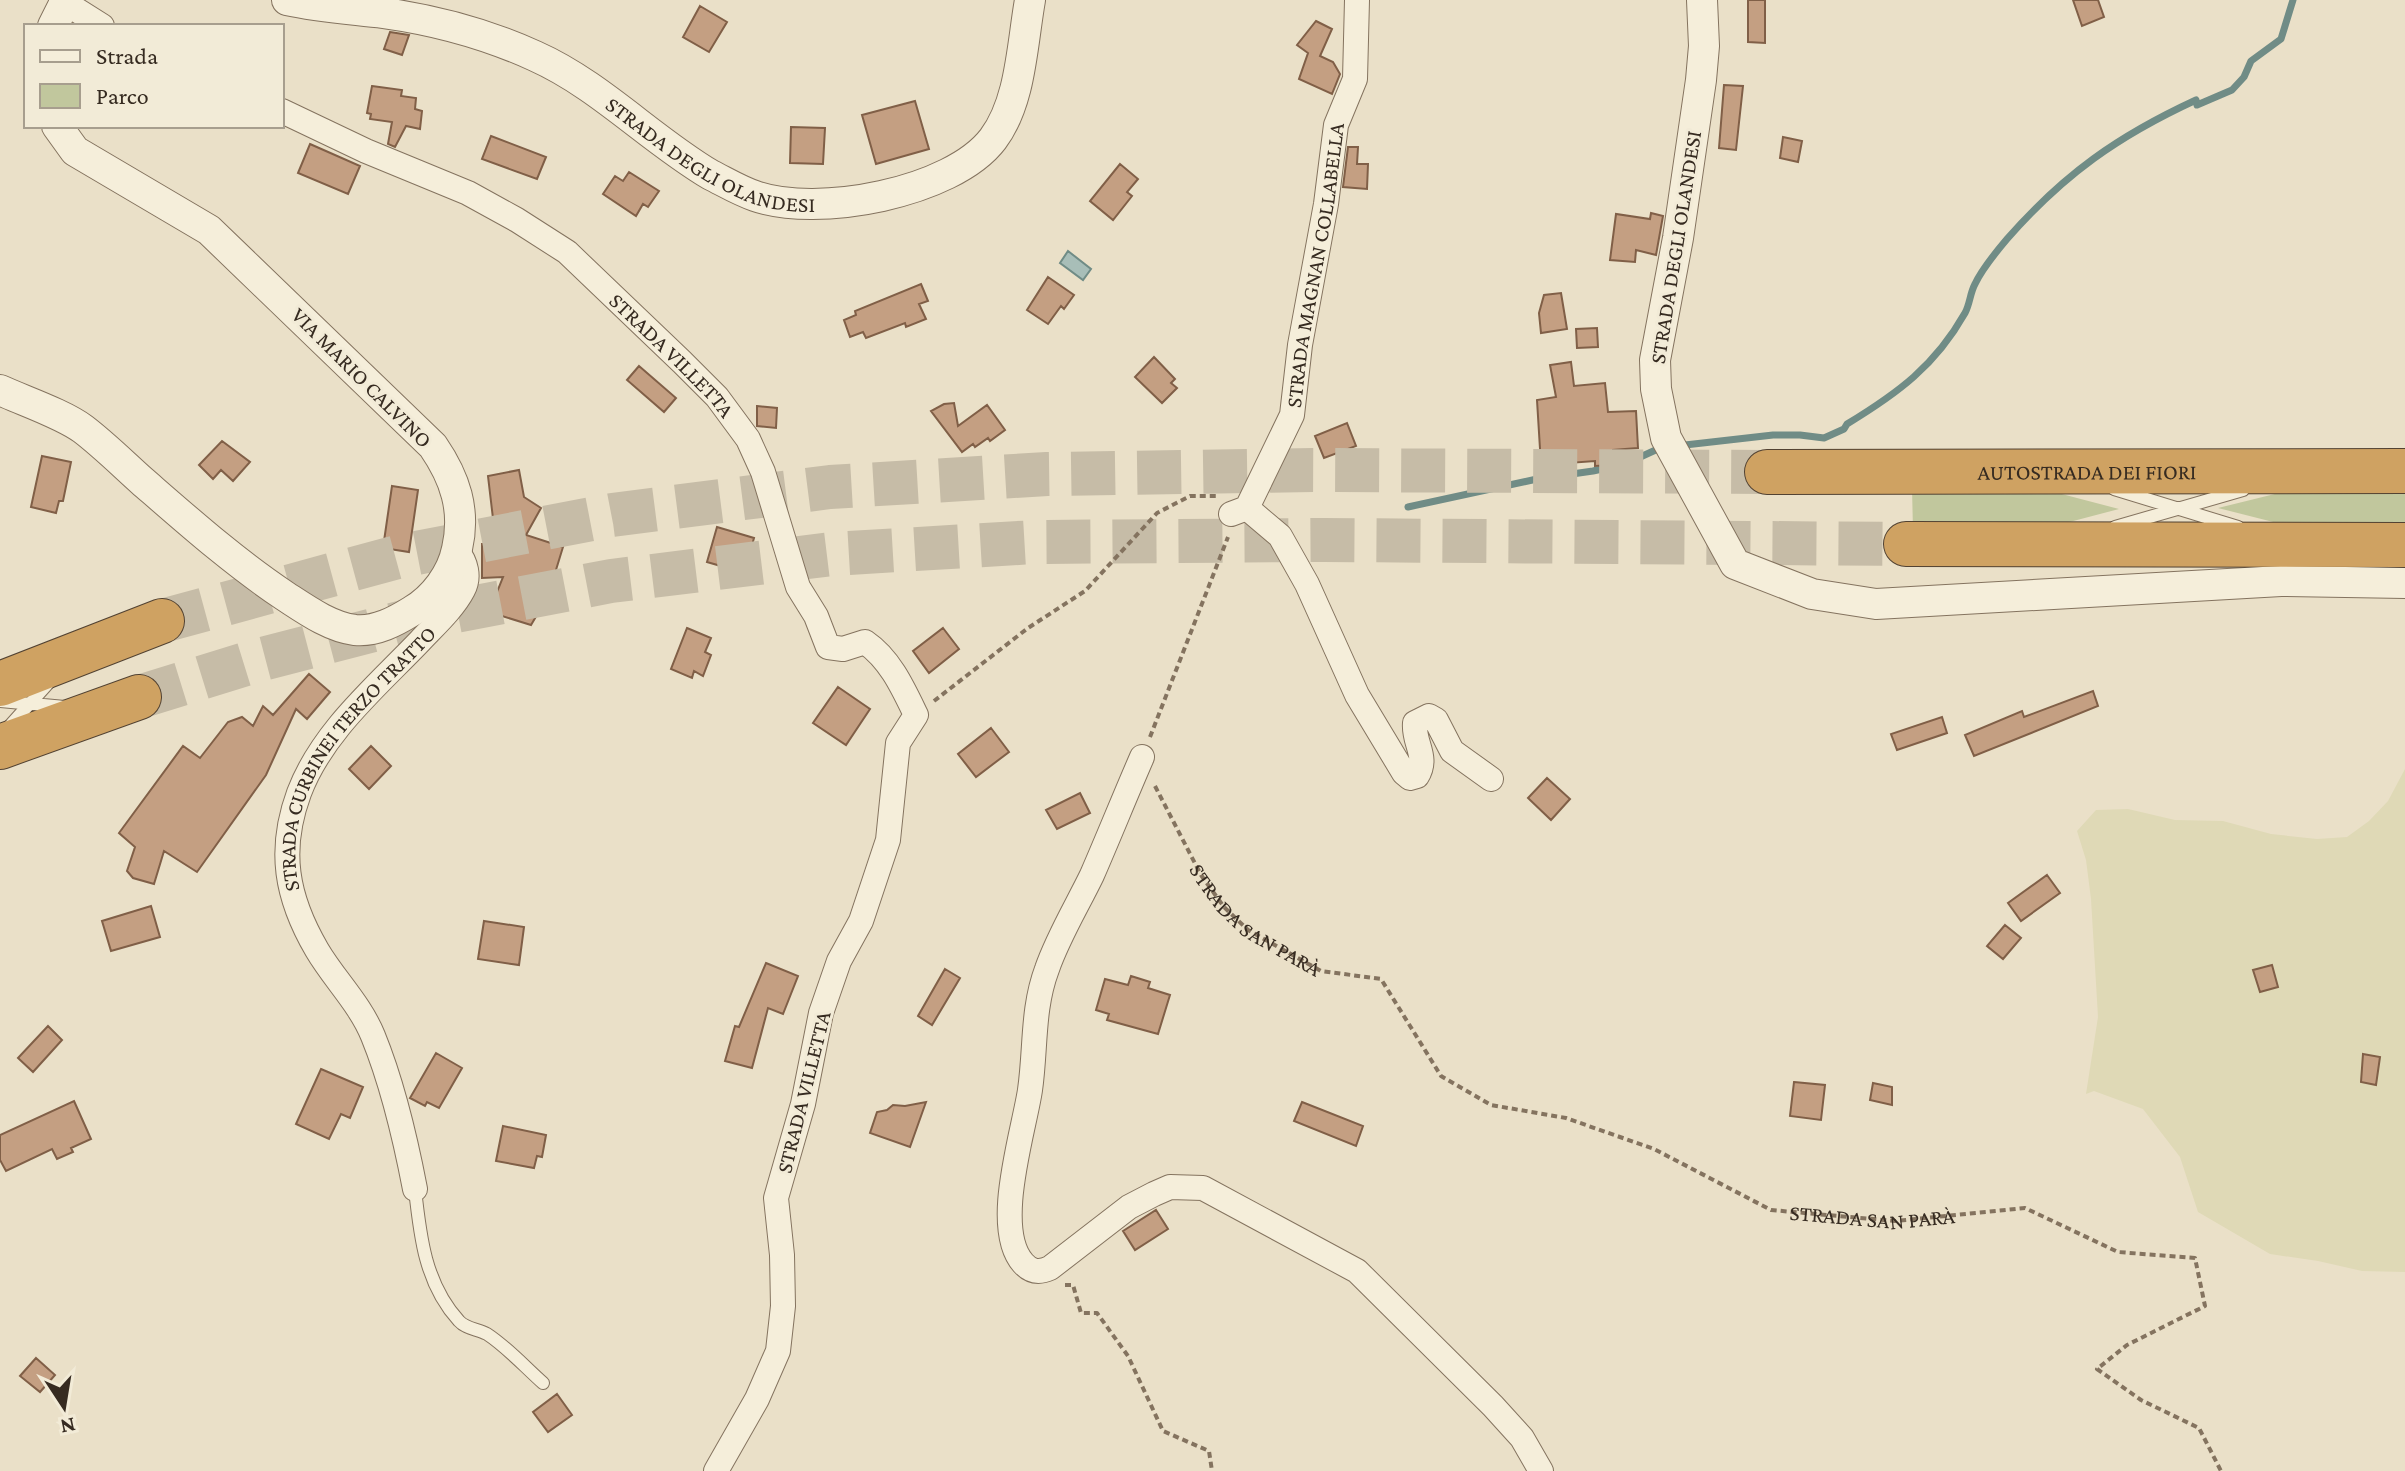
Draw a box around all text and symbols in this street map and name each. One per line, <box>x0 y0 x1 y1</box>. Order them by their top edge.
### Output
legend <box>24 24 284 128</box>
text: Strada <box>96 42 158 69</box>
text: Parco <box>96 82 149 109</box>
street label: STRADA DEGLI OLANDESI <box>601 91 815 217</box>
street label: STRADA MAGNAN COLLABELLA <box>1281 121 1349 409</box>
street label: STRADA DEGLI OLANDESI <box>1645 129 1706 365</box>
street label: STRADA VILLETTA <box>604 288 740 423</box>
street label: VIA MARIO CALVINO <box>286 302 437 453</box>
street label: AUTOSTRADA DEI FIORI <box>1977 459 2197 485</box>
street label: STRADA CURBINEI TERZO TRATTO <box>275 621 441 894</box>
street label: STRADA SAN PARÀ <box>1184 860 1326 982</box>
street label: STRADA VILLETTA <box>771 1008 836 1176</box>
street label: STRADA SAN PARÀ <box>1789 1200 1957 1234</box>
north arrow <box>24 1367 104 1447</box>
text: N <box>58 1412 78 1440</box>

